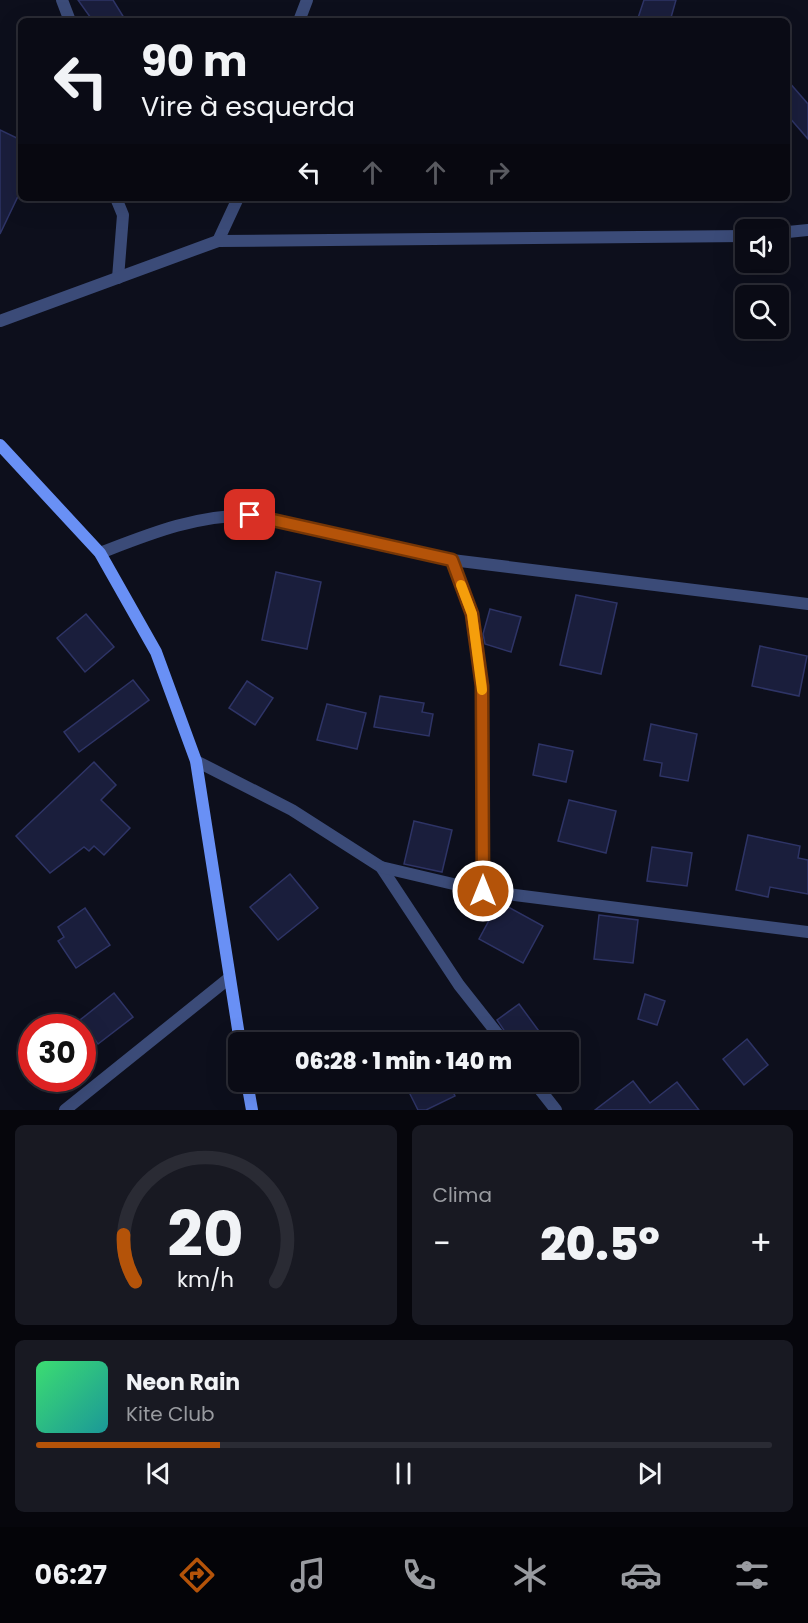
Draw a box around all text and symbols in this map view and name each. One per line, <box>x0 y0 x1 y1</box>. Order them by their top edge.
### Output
text: 90 m <box>141 32 248 91</box>
icon: left <box>42 42 120 120</box>
text: Vire à esquerda <box>141 88 355 125</box>
icon: left <box>293 156 326 189</box>
icon: ahead <box>356 156 389 189</box>
icon: ahead <box>419 156 452 189</box>
icon: right <box>482 156 515 189</box>
map controls <box>735 219 789 339</box>
button: sound <box>735 219 789 273</box>
button: search <box>735 285 789 339</box>
pin <box>224 489 275 540</box>
icon: arrive <box>233 498 266 531</box>
position arrow <box>451 859 515 923</box>
speed limit sign: 30 <box>18 1014 96 1092</box>
text: 06:28 · 1 min · 140 m <box>295 1046 512 1077</box>
text: Clima <box>433 1181 492 1209</box>
text: 20 <box>168 1190 244 1278</box>
text: 20.5° <box>540 1213 660 1276</box>
text: − <box>433 1220 451 1267</box>
text: + <box>749 1220 772 1267</box>
text: km/h <box>177 1264 234 1295</box>
text: Neon Rain <box>126 1367 240 1398</box>
text: Kite Club <box>126 1400 215 1428</box>
icon: previous <box>142 1457 175 1490</box>
icon: pause <box>387 1457 420 1490</box>
icon: next <box>633 1457 666 1490</box>
icon: directions <box>176 1554 218 1596</box>
icon: music <box>287 1554 329 1596</box>
icon: phone <box>398 1554 440 1596</box>
icon: climate <box>509 1554 551 1596</box>
icon: car <box>620 1554 662 1596</box>
icon: filters <box>731 1554 773 1596</box>
text: 06:27 <box>35 1556 107 1593</box>

